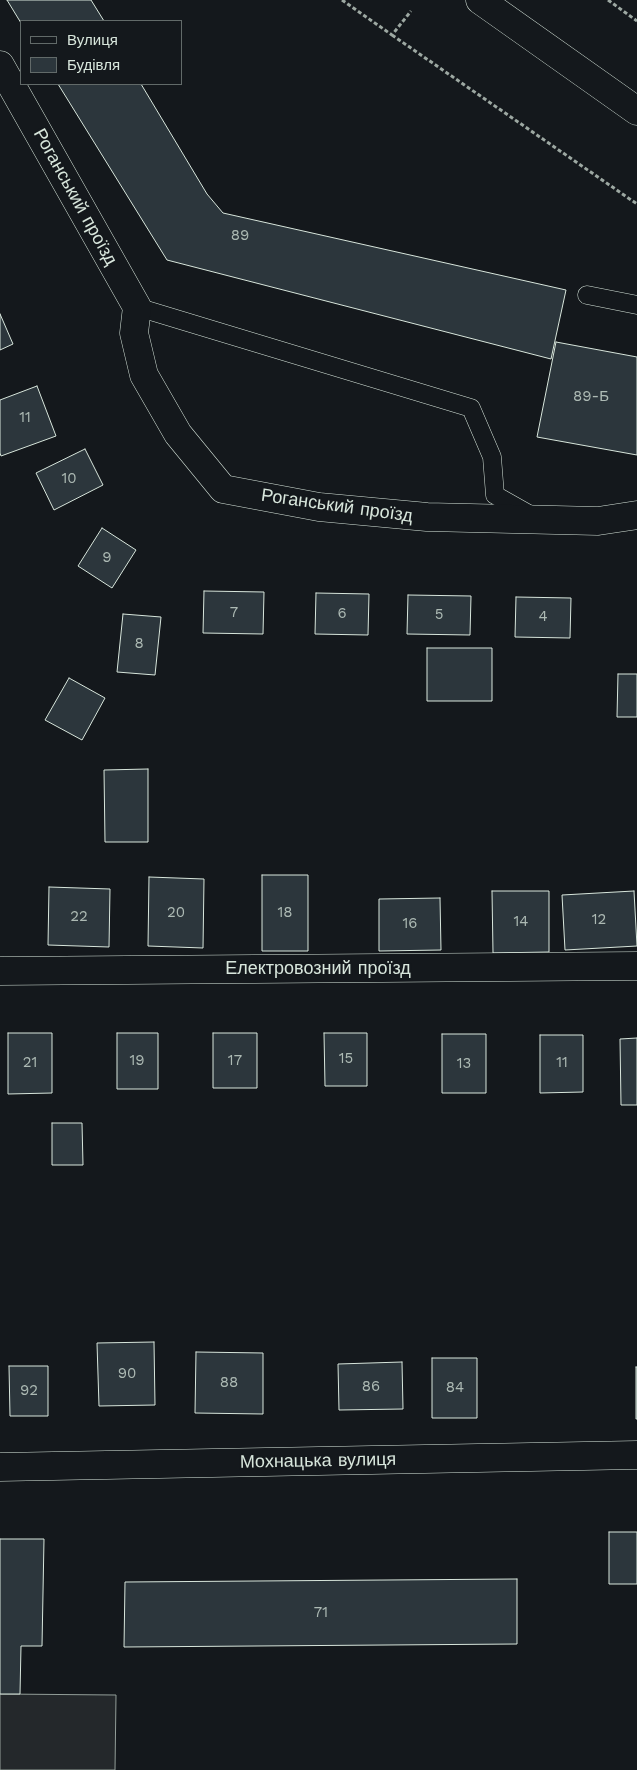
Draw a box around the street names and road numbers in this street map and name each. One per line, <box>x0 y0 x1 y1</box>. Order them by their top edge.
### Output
street label: Роганський проїзд <box>28 125 122 269</box>
street label: Роганський проїзд <box>260 485 414 527</box>
street label: Електровозний проїзд <box>225 958 411 980</box>
street label: Мохнацька вулиця <box>240 1449 396 1473</box>

